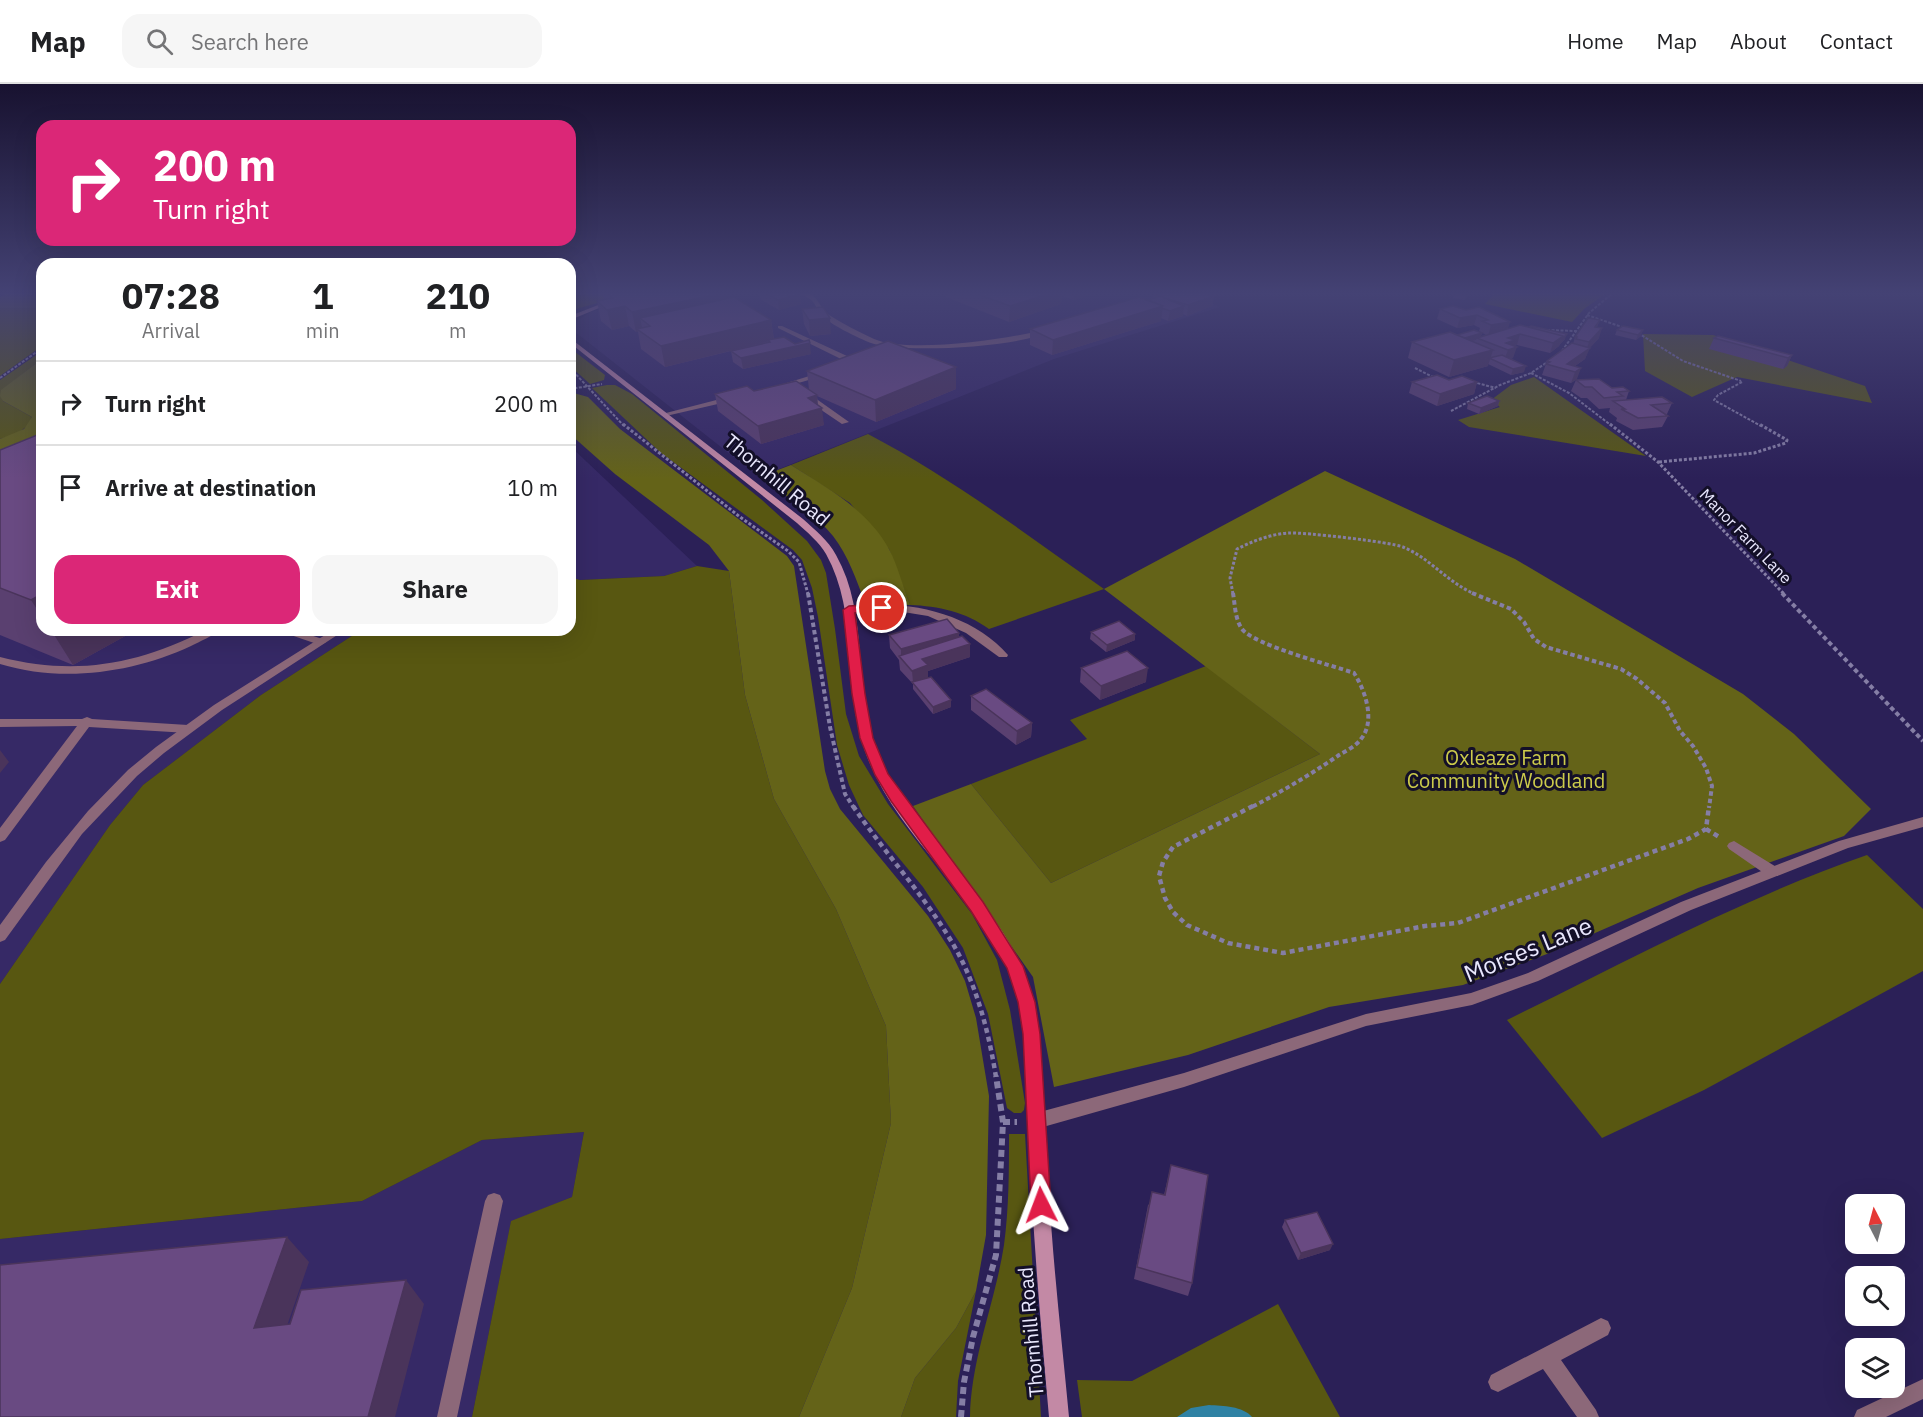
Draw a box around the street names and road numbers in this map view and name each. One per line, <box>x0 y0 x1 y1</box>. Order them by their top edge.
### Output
street label: Thornhill Road <box>719 427 836 532</box>
street label: Manor Farm Lane <box>1696 484 1796 588</box>
street label: Morses Lane <box>1459 909 1596 989</box>
street label: Thornhill Road <box>1011 1266 1050 1398</box>

